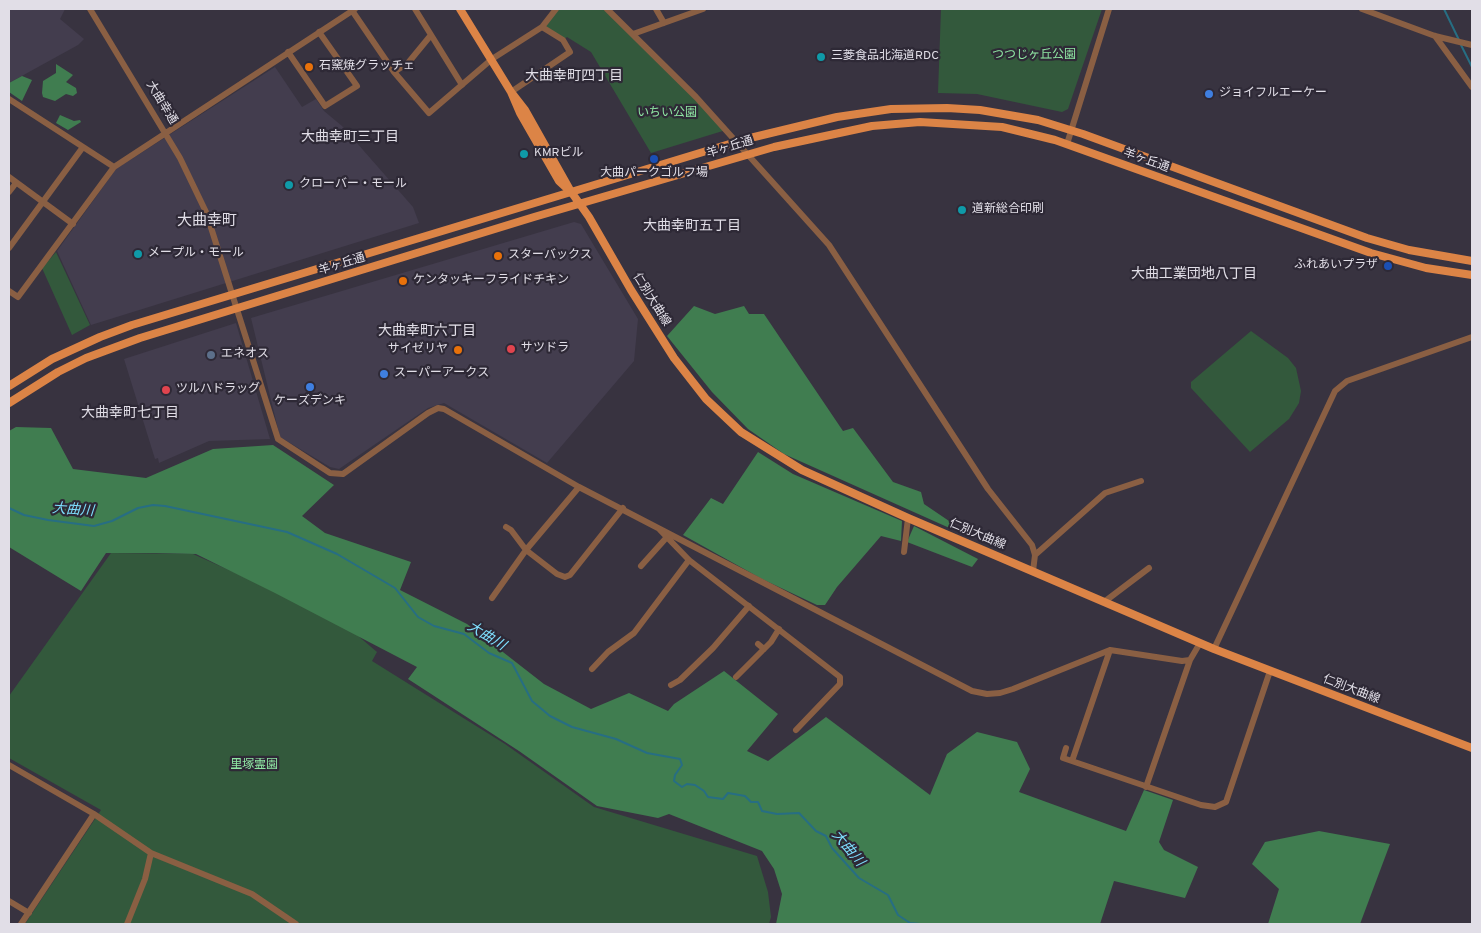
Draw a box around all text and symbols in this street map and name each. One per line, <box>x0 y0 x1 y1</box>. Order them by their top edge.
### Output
park label: つつじヶ丘公園 <box>992 49 1076 63</box>
place label: 三菱食品北海道RDC <box>831 50 939 64</box>
marker: 三菱食品北海道RDC <box>815 51 827 63</box>
place label: 石窯焼グラッチェ <box>319 60 415 74</box>
marker: 石窯焼グラッチェ <box>303 61 315 73</box>
district label: 大曲幸町四丁目 <box>525 69 623 85</box>
street label: 大曲幸通 <box>142 79 180 127</box>
place label: ジョイフルエーケー <box>1219 87 1327 101</box>
marker: ジョイフルエーケー <box>1203 88 1215 100</box>
park label: いちい公園 <box>637 107 697 121</box>
district label: 大曲幸町三丁目 <box>301 130 399 146</box>
street label: 羊ヶ丘通 <box>705 134 755 162</box>
street label: 羊ヶ丘通 <box>1121 146 1171 176</box>
place label: KMRビル <box>534 147 583 161</box>
marker: KMRビル <box>518 148 530 160</box>
marker: 大曲パークゴルフ場 <box>648 153 660 165</box>
place label: 大曲パークゴルフ場 <box>600 167 708 181</box>
place label: クローバー・モール <box>299 178 407 192</box>
marker: クローバー・モール <box>283 179 295 191</box>
place label: 道新総合印刷 <box>972 203 1044 217</box>
marker: 道新総合印刷 <box>956 204 968 216</box>
district label: 大曲幸町 <box>177 213 237 231</box>
district label: 大曲幸町五丁目 <box>643 219 741 235</box>
place label: メープル・モール <box>148 247 244 261</box>
marker: メープル・モール <box>132 248 144 260</box>
place label: スターバックス <box>508 249 592 263</box>
marker: スターバックス <box>492 250 504 262</box>
street label: 羊ヶ丘通 <box>317 251 367 279</box>
place label: ふれあいプラザ <box>1294 259 1378 273</box>
marker: ふれあいプラザ <box>1382 260 1394 272</box>
district label: 大曲工業団地八丁目 <box>1131 267 1257 283</box>
street label: 仁別大曲線 <box>629 271 673 329</box>
place label: ケンタッキーフライドチキン <box>413 274 569 288</box>
marker: ケンタッキーフライドチキン <box>397 275 409 287</box>
district label: 大曲幸町六丁目 <box>378 324 476 340</box>
place label: サツドラ <box>521 342 569 356</box>
place label: サイゼリヤ <box>388 343 448 357</box>
marker: サツドラ <box>505 343 517 355</box>
marker: サイゼリヤ <box>452 344 464 356</box>
place label: エネオス <box>221 348 269 362</box>
marker: エネオス <box>205 349 217 361</box>
place label: スーパーアークス <box>394 367 489 381</box>
marker: スーパーアークス <box>378 368 390 380</box>
marker: ケーズデンキ <box>304 381 316 393</box>
place label: ツルハドラッグ <box>176 383 260 397</box>
marker: ツルハドラッグ <box>160 384 172 396</box>
place label: ケーズデンキ <box>274 395 346 409</box>
district label: 大曲幸町七丁目 <box>81 406 179 422</box>
water label: 大曲川 <box>51 501 95 521</box>
street label: 仁別大曲線 <box>947 517 1007 553</box>
water label: 大曲川 <box>464 619 508 655</box>
street label: 仁別大曲線 <box>1320 673 1382 707</box>
park label: 里塚霊園 <box>230 759 278 773</box>
water label: 大曲川 <box>827 828 867 870</box>

